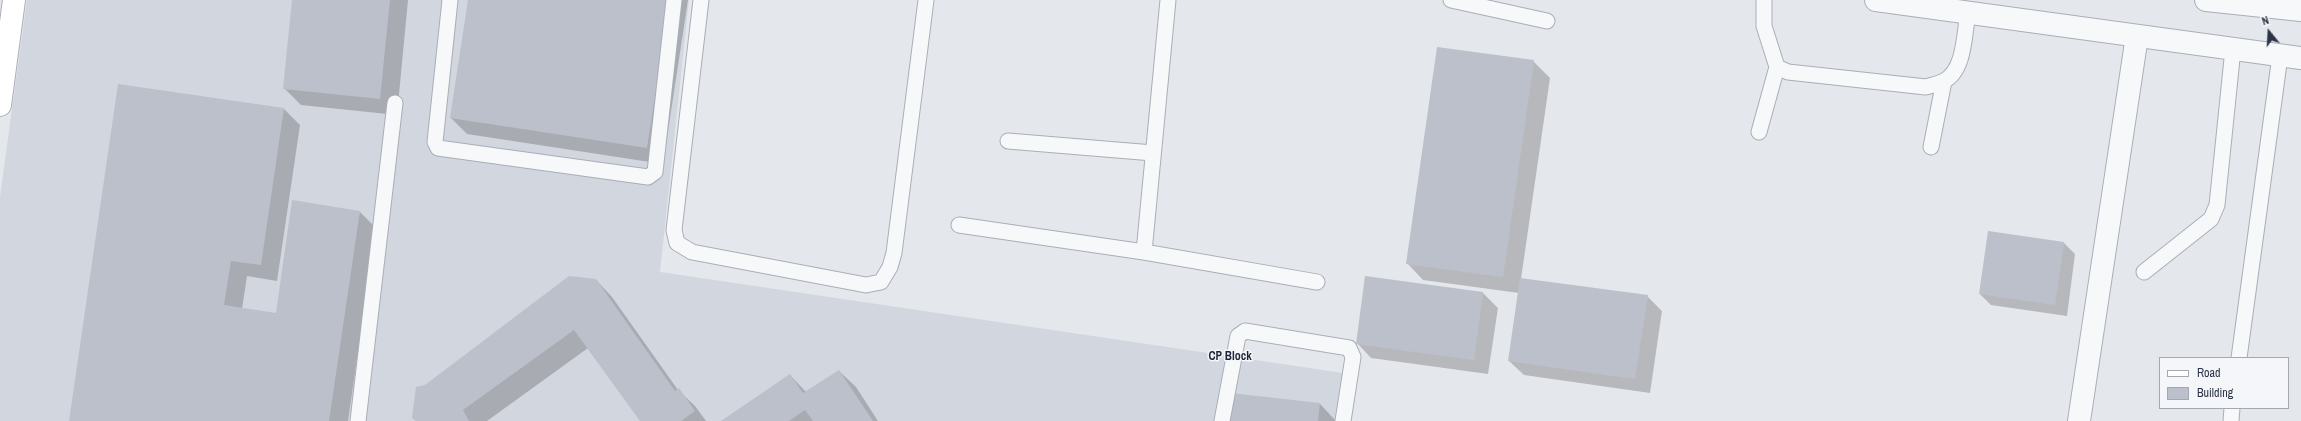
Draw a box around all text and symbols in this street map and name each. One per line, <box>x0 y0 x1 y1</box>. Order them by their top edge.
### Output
north arrow <box>2249 12 2289 52</box>
text: N <box>2260 13 2271 28</box>
district label: CP Block <box>1208 350 1252 364</box>
legend <box>2159 357 2289 409</box>
text: Road <box>2197 365 2221 381</box>
text: Building <box>2197 385 2233 401</box>

